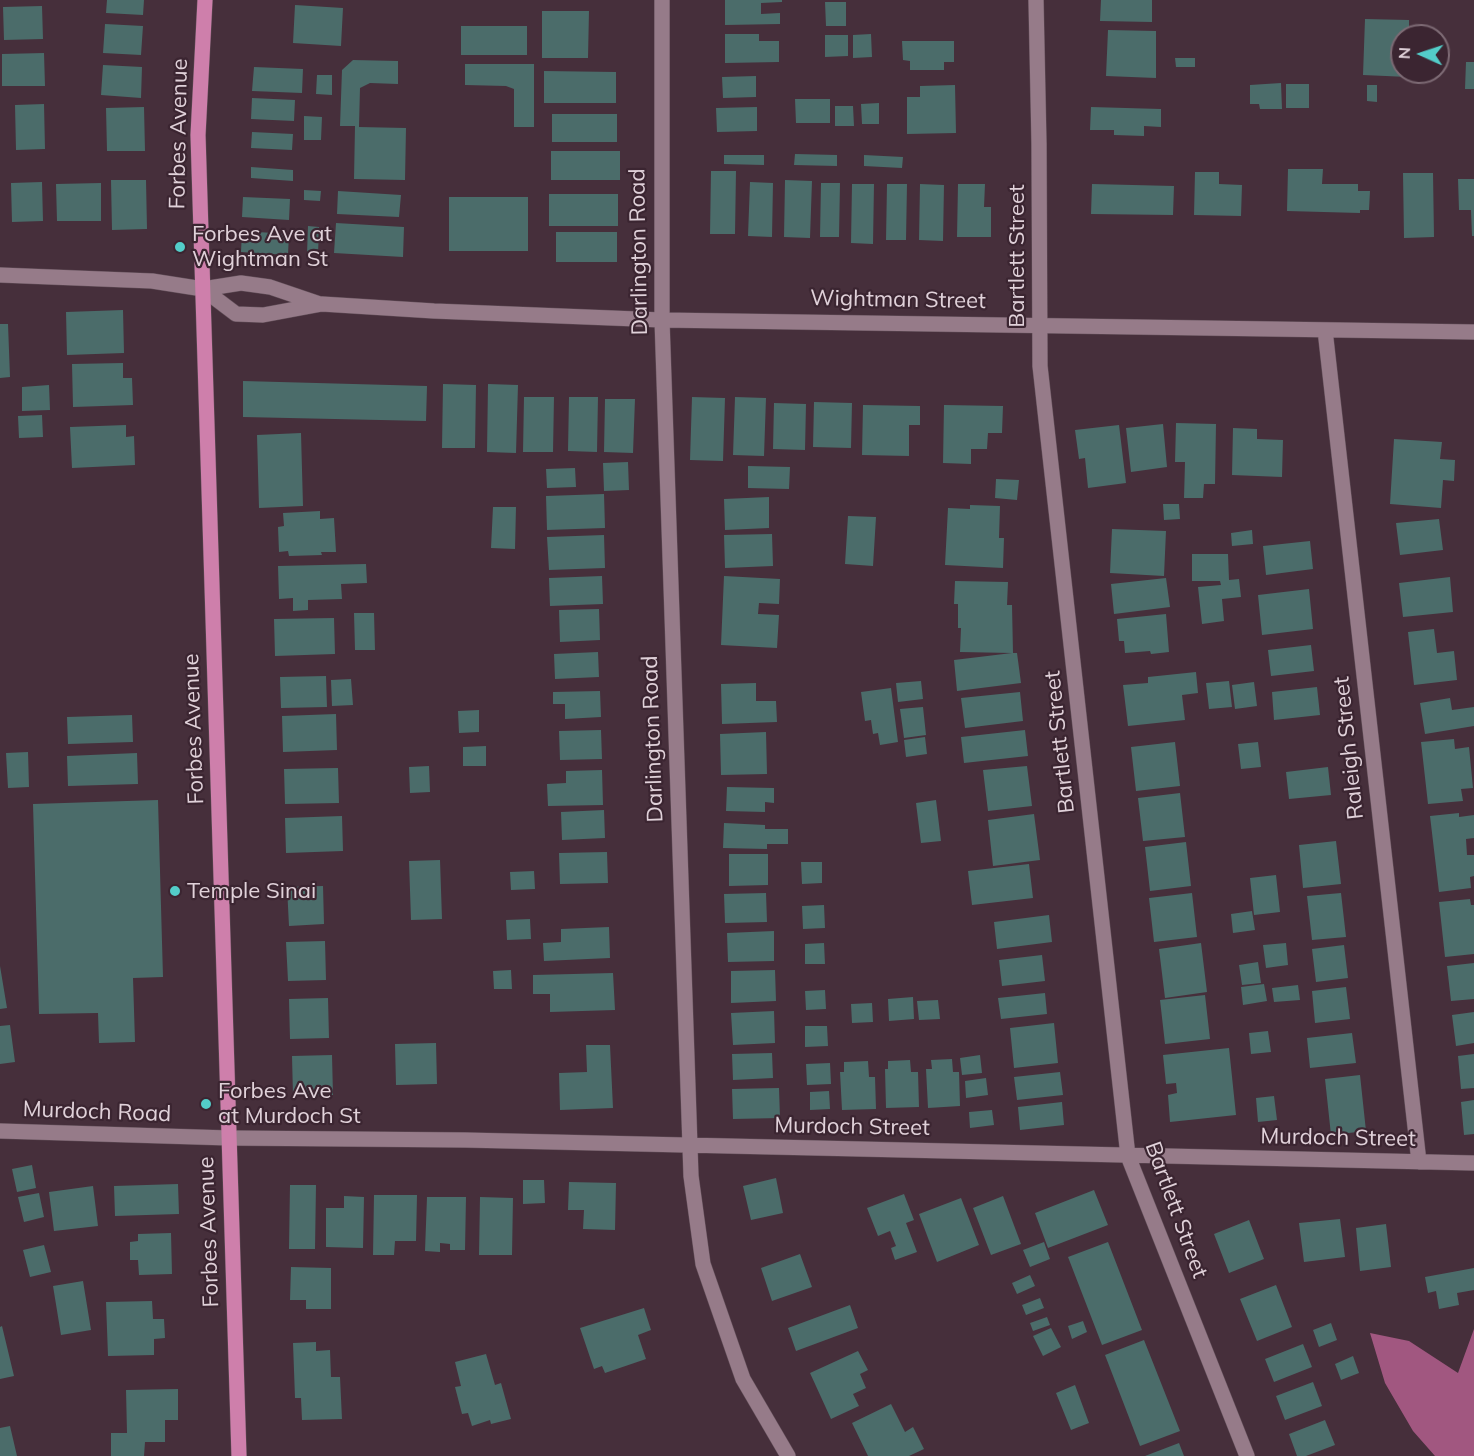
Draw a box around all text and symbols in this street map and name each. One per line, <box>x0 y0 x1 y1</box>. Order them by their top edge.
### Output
north arrow <box>1390 24 1450 84</box>
text: N <box>1394 47 1414 60</box>
street label: Forbes Avenue <box>164 58 194 210</box>
street label: Darlington Road <box>624 168 654 336</box>
street label: Bartlett Street <box>1004 184 1030 328</box>
place label: Forbes Ave at Wightman St <box>192 221 332 272</box>
marker: Forbes Ave at Wightman St <box>173 240 187 254</box>
street label: Wightman Street <box>810 285 986 315</box>
street label: Forbes Avenue <box>178 653 210 805</box>
street label: Darlington Road <box>637 655 669 823</box>
street label: Bartlett Street <box>1039 669 1081 815</box>
street label: Raleigh Street <box>1328 675 1370 821</box>
place label: Temple Sinai <box>187 878 316 904</box>
marker: Temple Sinai <box>168 884 182 898</box>
place label: Forbes Ave at Murdoch St <box>218 1078 361 1130</box>
street label: Murdoch Road <box>22 1096 172 1128</box>
marker: Forbes Ave at Murdoch St <box>199 1097 213 1111</box>
street label: Murdoch Street <box>774 1112 930 1142</box>
street label: Murdoch Street <box>1260 1123 1416 1153</box>
street label: Bartlett Street <box>1139 1138 1213 1282</box>
street label: Forbes Avenue <box>193 1156 225 1308</box>

